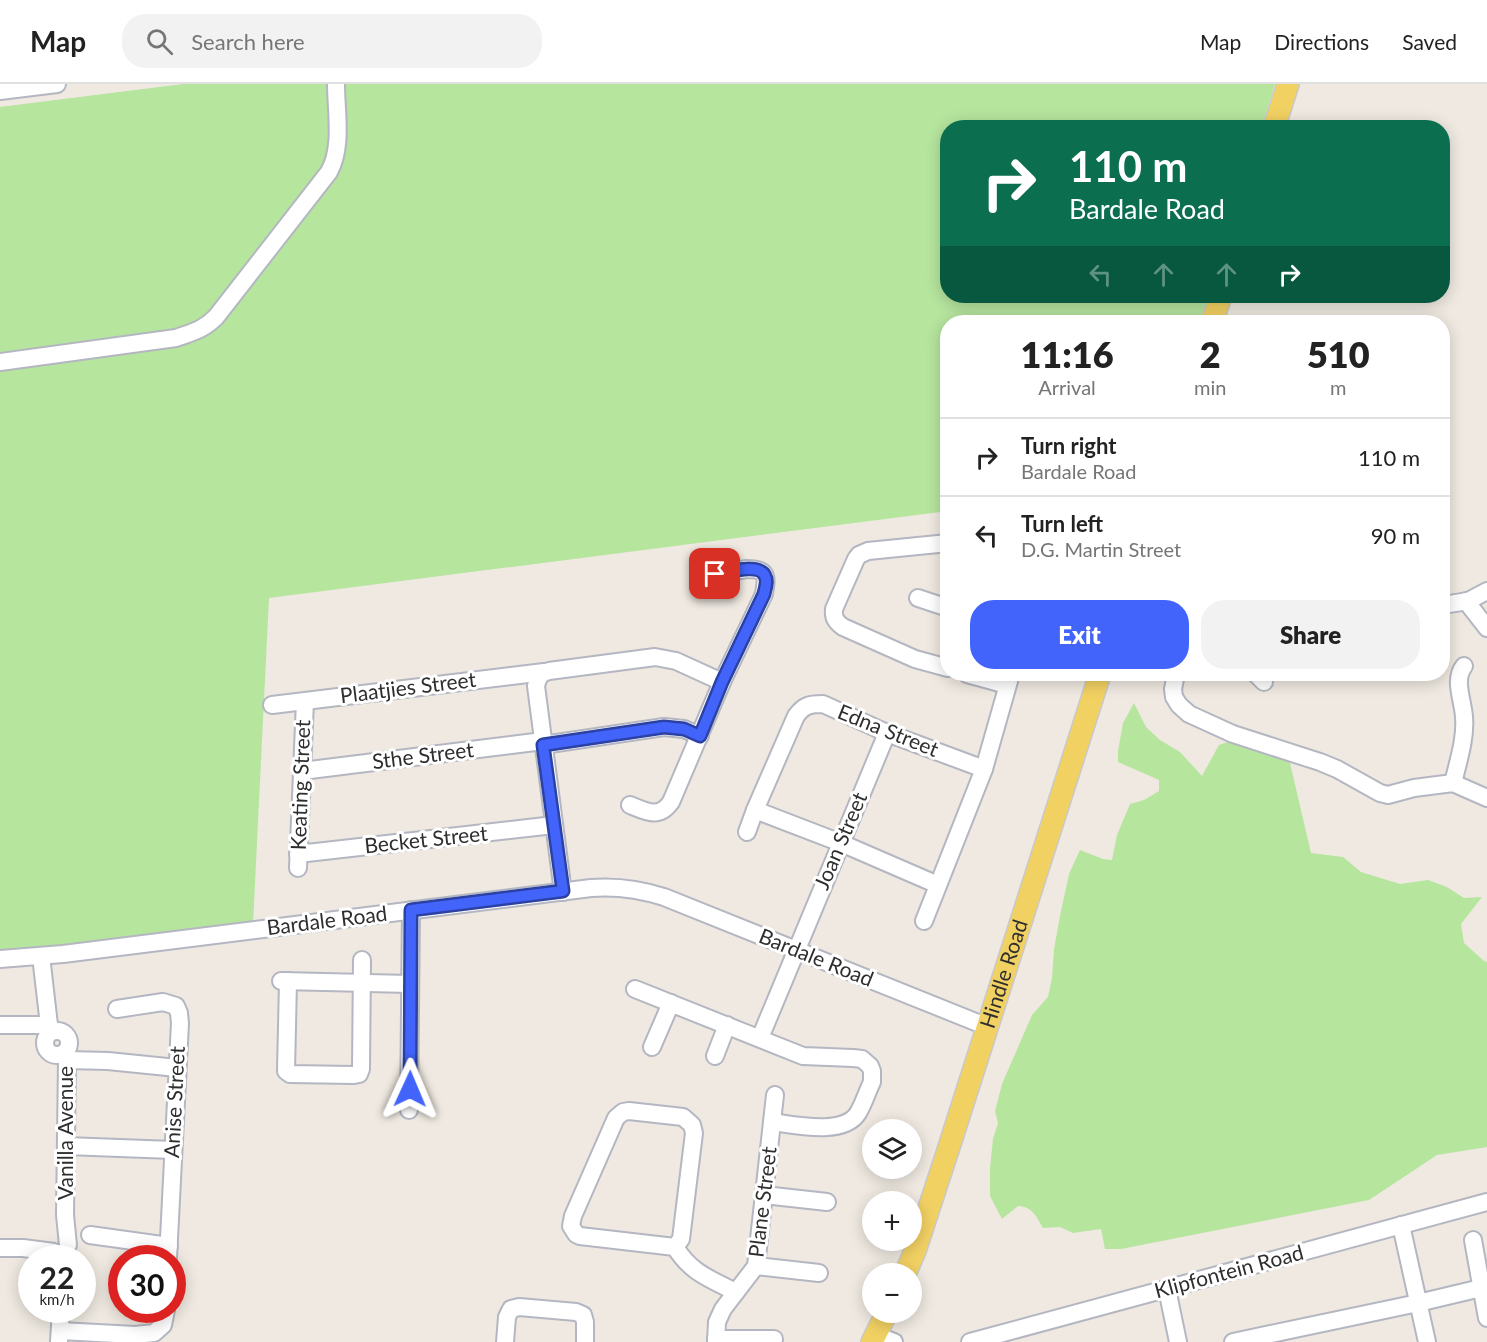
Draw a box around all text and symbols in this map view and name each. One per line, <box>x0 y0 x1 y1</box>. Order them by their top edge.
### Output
search box <box>122 14 542 68</box>
text: Map <box>30 24 86 58</box>
icon: search <box>143 25 176 58</box>
text: Search here <box>191 28 305 55</box>
text: Map <box>1200 29 1241 54</box>
text: Directions <box>1274 29 1369 54</box>
text: Saved <box>1402 29 1457 54</box>
text: 110 m <box>1069 141 1187 191</box>
icon: right <box>970 144 1048 222</box>
text: Bardale Road <box>1069 192 1225 225</box>
icon: left <box>1084 258 1117 291</box>
icon: ahead <box>1147 258 1180 291</box>
icon: ahead <box>1210 258 1243 291</box>
icon: right <box>1273 258 1306 291</box>
text: 11:16 <box>1020 332 1114 376</box>
text: 2 <box>1200 332 1221 376</box>
text: 510 <box>1307 332 1370 376</box>
text: Arrival <box>1038 375 1096 399</box>
text: min <box>1194 375 1226 399</box>
text: m <box>1330 375 1346 399</box>
text: Turn right <box>1021 432 1116 459</box>
icon: right <box>970 441 1003 474</box>
text: 110 m <box>1358 444 1420 471</box>
text: Bardale Road <box>1021 459 1137 483</box>
text: Turn left <box>1021 510 1103 537</box>
icon: left <box>970 519 1003 552</box>
text: 90 m <box>1371 522 1420 549</box>
text: D.G. Martin Street <box>1021 537 1181 561</box>
pin <box>689 548 740 599</box>
icon: arrive <box>698 557 731 590</box>
button: Exit <box>970 600 1189 669</box>
button: Share <box>1201 600 1420 669</box>
street label: Plaatjies Street <box>338 666 478 707</box>
street label: Edna Street <box>835 698 943 761</box>
street label: Keating Street <box>285 719 314 851</box>
street label: Sthe Street <box>371 736 475 773</box>
street label: Joan Street <box>808 788 871 893</box>
street label: Becket Street <box>363 820 489 857</box>
street label: Bardale Road <box>265 900 389 939</box>
street label: Hindle Road <box>974 916 1032 1031</box>
street label: Bardale Road <box>756 922 877 991</box>
street label: Anise Street <box>158 1045 189 1158</box>
position arrow <box>378 1057 442 1121</box>
street label: Vanilla Avenue <box>52 1066 77 1200</box>
map controls <box>862 1119 922 1323</box>
button: layers <box>862 1119 922 1179</box>
street label: Plane Street <box>742 1145 781 1259</box>
button: + <box>862 1191 922 1251</box>
street label: Klipfontein Road <box>1151 1239 1306 1302</box>
speed limit sign: 30 <box>108 1245 186 1323</box>
text: 22 <box>40 1259 74 1295</box>
button: − <box>862 1263 922 1323</box>
text: km/h <box>39 1290 75 1308</box>

